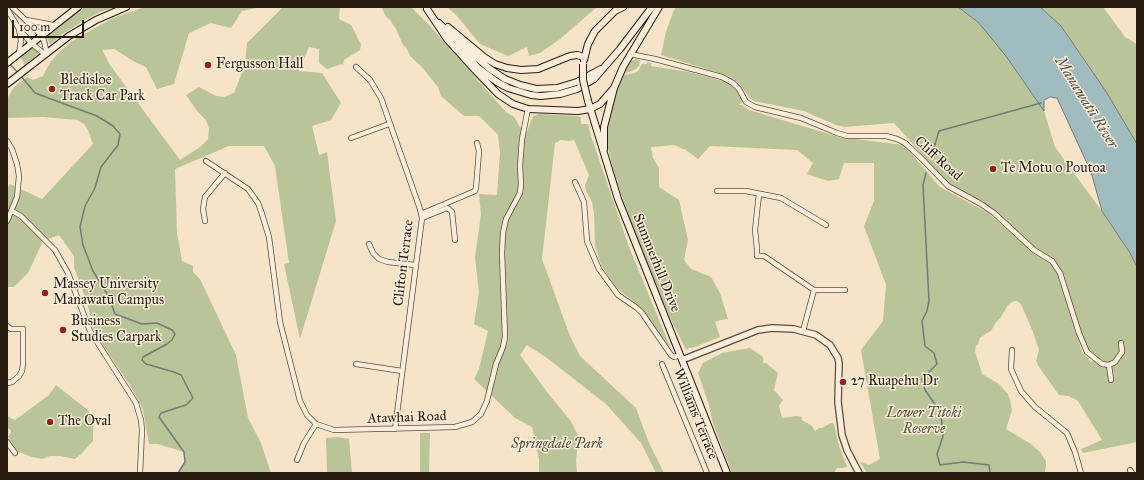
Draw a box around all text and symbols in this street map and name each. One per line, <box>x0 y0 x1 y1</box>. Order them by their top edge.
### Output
scale bar <box>14 12 86 38</box>
text: 100 m <box>19 20 50 34</box>
water label: Manawatū River <box>1050 54 1122 152</box>
place label: Fergusson Hall <box>216 57 304 73</box>
marker: Fergusson Hall <box>203 60 213 70</box>
place label: Bledisloe Track Car Park <box>60 73 145 106</box>
marker: Bledisloe Track Car Park <box>47 84 57 94</box>
street label: Cliff Road <box>911 133 965 185</box>
place label: Te Motu o Poutoa <box>1001 161 1106 177</box>
marker: Te Motu o Poutoa <box>988 164 998 174</box>
street label: Summerhill Drive <box>629 211 683 315</box>
street label: Clifton Terrace <box>390 219 418 307</box>
place label: Massey University Manawatū Campus <box>53 277 164 310</box>
marker: Massey University Manawatū Campus <box>40 288 50 298</box>
place label: Business Studies Carpark <box>71 314 162 346</box>
marker: Business Studies Carpark <box>58 325 68 335</box>
street label: Williams Terrace <box>669 366 721 462</box>
place label: 27 Ruapehu Dr <box>851 374 938 390</box>
marker: 27 Ruapehu Dr <box>838 377 848 387</box>
park label: Lower Titoki Reserve <box>887 406 961 438</box>
street label: Atawhai Road <box>367 408 447 428</box>
place label: The Oval <box>58 414 111 430</box>
marker: The Oval <box>45 417 55 427</box>
park label: Springdale Park <box>511 437 603 453</box>

